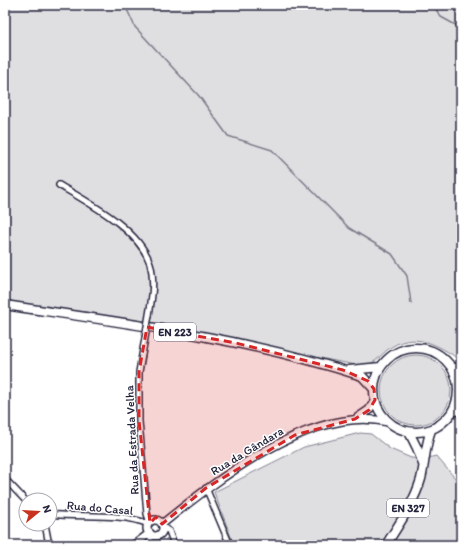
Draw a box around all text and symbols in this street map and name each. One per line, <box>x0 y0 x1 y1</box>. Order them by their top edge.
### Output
road number: EN 223 <box>154 323 196 341</box>
street label: Rua da Estrada Velha <box>122 384 142 495</box>
street label: Rua da Gândara <box>208 424 286 478</box>
north arrow <box>18 492 58 532</box>
street label: Rua do Casal <box>66 498 134 518</box>
road number: EN 327 <box>387 499 429 517</box>
text: N <box>40 504 54 515</box>

